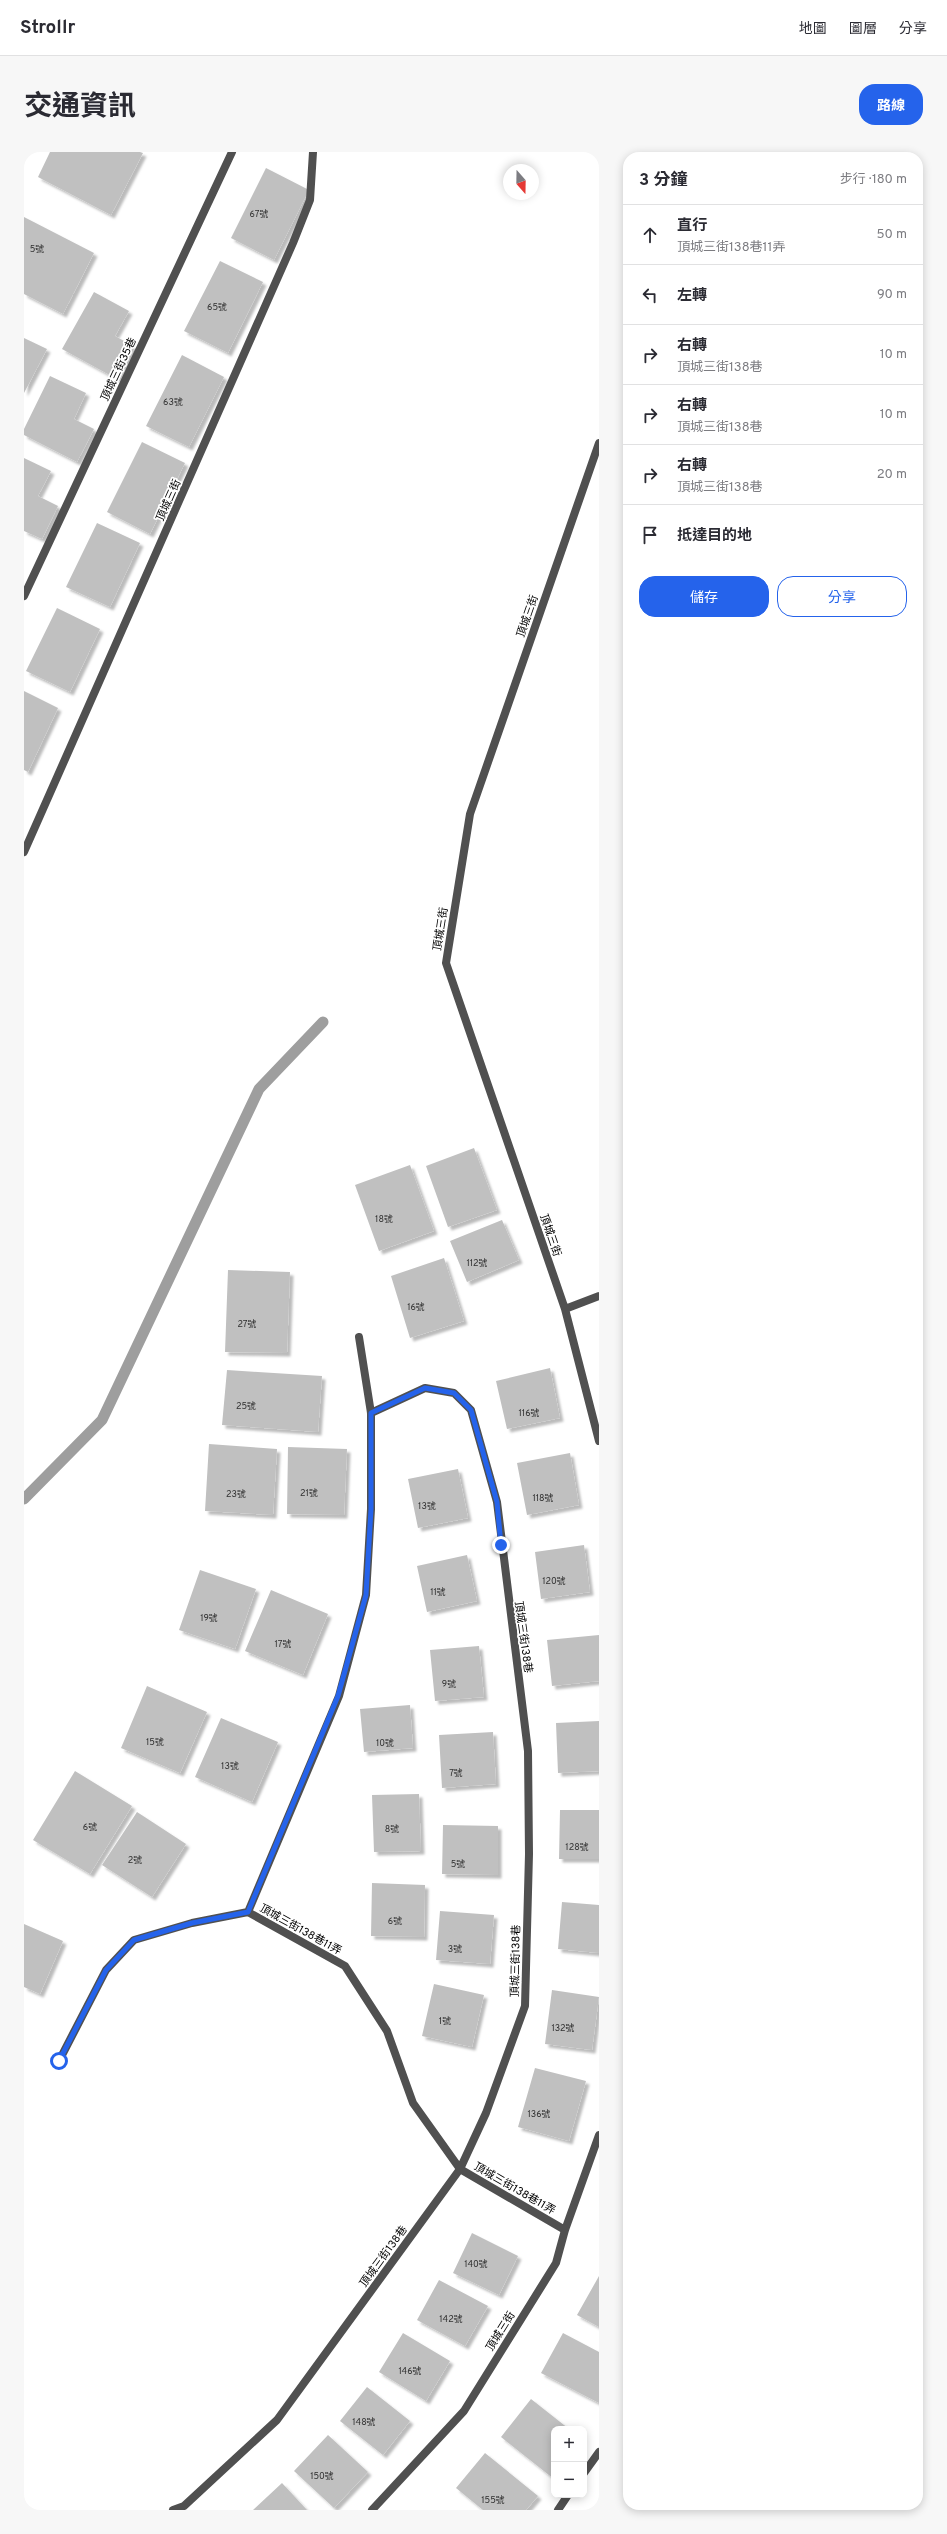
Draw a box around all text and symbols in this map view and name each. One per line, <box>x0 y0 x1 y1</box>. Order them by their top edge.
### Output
text: Strollr <box>20 16 75 40</box>
text: 地圖 <box>799 21 827 38</box>
text: 圖層 <box>849 21 877 38</box>
text: 分享 <box>899 21 927 38</box>
button: 路線 <box>859 84 923 125</box>
text: 交通資訊 <box>24 90 136 126</box>
north arrow <box>503 164 539 200</box>
text: 3 分鐘 <box>639 170 687 192</box>
text: 步行 · 180 m <box>840 172 907 188</box>
house number: 67號 <box>250 209 268 220</box>
text: 直行 <box>677 217 707 236</box>
icon: ahead <box>639 224 661 246</box>
text: 50 m <box>877 227 907 243</box>
text: 頂城三街138巷11弄 <box>677 240 785 256</box>
house number: 5號 <box>30 244 44 255</box>
icon: left <box>639 284 661 306</box>
text: 左轉 <box>677 287 707 306</box>
text: 90 m <box>877 287 907 303</box>
house number: 65號 <box>207 302 227 313</box>
street label: 頂城三街35巷 <box>98 335 140 403</box>
text: 右轉 <box>677 337 707 356</box>
icon: right <box>639 344 661 366</box>
text: 10 m <box>880 347 907 363</box>
text: 頂城三街138巷 <box>677 360 763 376</box>
house number: 63號 <box>163 397 183 408</box>
text: 右轉 <box>677 397 707 416</box>
icon: right <box>639 404 661 426</box>
text: 10 m <box>880 407 907 423</box>
text: 頂城三街138巷 <box>677 420 763 436</box>
text: 右轉 <box>677 457 707 476</box>
icon: right <box>639 464 661 486</box>
text: 20 m <box>877 467 907 483</box>
street label: 頂城三街 <box>154 477 184 523</box>
text: 頂城三街138巷 <box>677 480 763 496</box>
icon: arrive <box>639 524 661 546</box>
text: 抵達目的地 <box>677 527 752 546</box>
button: 儲存 <box>639 576 769 617</box>
button: 分享 <box>777 576 907 617</box>
street label: 頂城三街 <box>514 593 542 639</box>
street label: 頂城三街 <box>431 906 451 952</box>
street label: 頂城三街 <box>536 1212 564 1258</box>
house number: 18號 <box>375 1214 393 1225</box>
house number: 112號 <box>466 1258 488 1269</box>
house number: 16號 <box>407 1302 425 1313</box>
house number: 27號 <box>237 1319 257 1330</box>
house number: 25號 <box>236 1401 256 1412</box>
house number: 116號 <box>518 1408 540 1419</box>
house number: 21號 <box>300 1488 318 1499</box>
house number: 23號 <box>226 1489 246 1500</box>
house number: 118號 <box>532 1493 554 1504</box>
house number: 13號 <box>418 1501 436 1512</box>
route end <box>492 1536 510 1554</box>
house number: 120號 <box>542 1576 566 1587</box>
house number: 11號 <box>430 1587 446 1598</box>
street label: 頂城三街138巷 <box>511 1600 535 1674</box>
house number: 19號 <box>200 1613 218 1624</box>
house number: 17號 <box>274 1639 292 1650</box>
house number: 9號 <box>442 1679 456 1690</box>
house number: 15號 <box>146 1737 164 1748</box>
house number: 10號 <box>376 1738 394 1749</box>
house number: 13號 <box>221 1761 239 1772</box>
house number: 7號 <box>449 1768 463 1779</box>
house number: 6號 <box>83 1822 97 1833</box>
house number: 8號 <box>385 1824 399 1835</box>
house number: 128號 <box>565 1842 589 1853</box>
house number: 2號 <box>128 1855 142 1866</box>
house number: 5號 <box>451 1859 465 1870</box>
street label: 頂城三街138巷11弄 <box>257 1902 344 1958</box>
house number: 6號 <box>388 1916 402 1927</box>
street label: 頂城三街138巷 <box>508 1925 524 1997</box>
house number: 3號 <box>448 1944 462 1955</box>
house number: 1號 <box>439 2016 451 2027</box>
house number: 132號 <box>551 2023 575 2034</box>
route start <box>50 2052 68 2070</box>
house number: 136號 <box>527 2109 551 2120</box>
street label: 頂城三街138巷11弄 <box>471 2160 558 2218</box>
street label: 頂城三街138巷 <box>357 2223 411 2290</box>
house number: 140號 <box>464 2259 488 2270</box>
street label: 頂城三街 <box>483 2309 518 2354</box>
house number: 142號 <box>439 2314 463 2325</box>
house number: 146號 <box>398 2366 422 2377</box>
house number: 148號 <box>352 2417 376 2428</box>
map controls <box>551 2426 587 2498</box>
button: + <box>551 2426 587 2462</box>
button: − <box>551 2462 587 2498</box>
house number: 150號 <box>310 2471 334 2482</box>
house number: 155號 <box>481 2495 505 2506</box>

